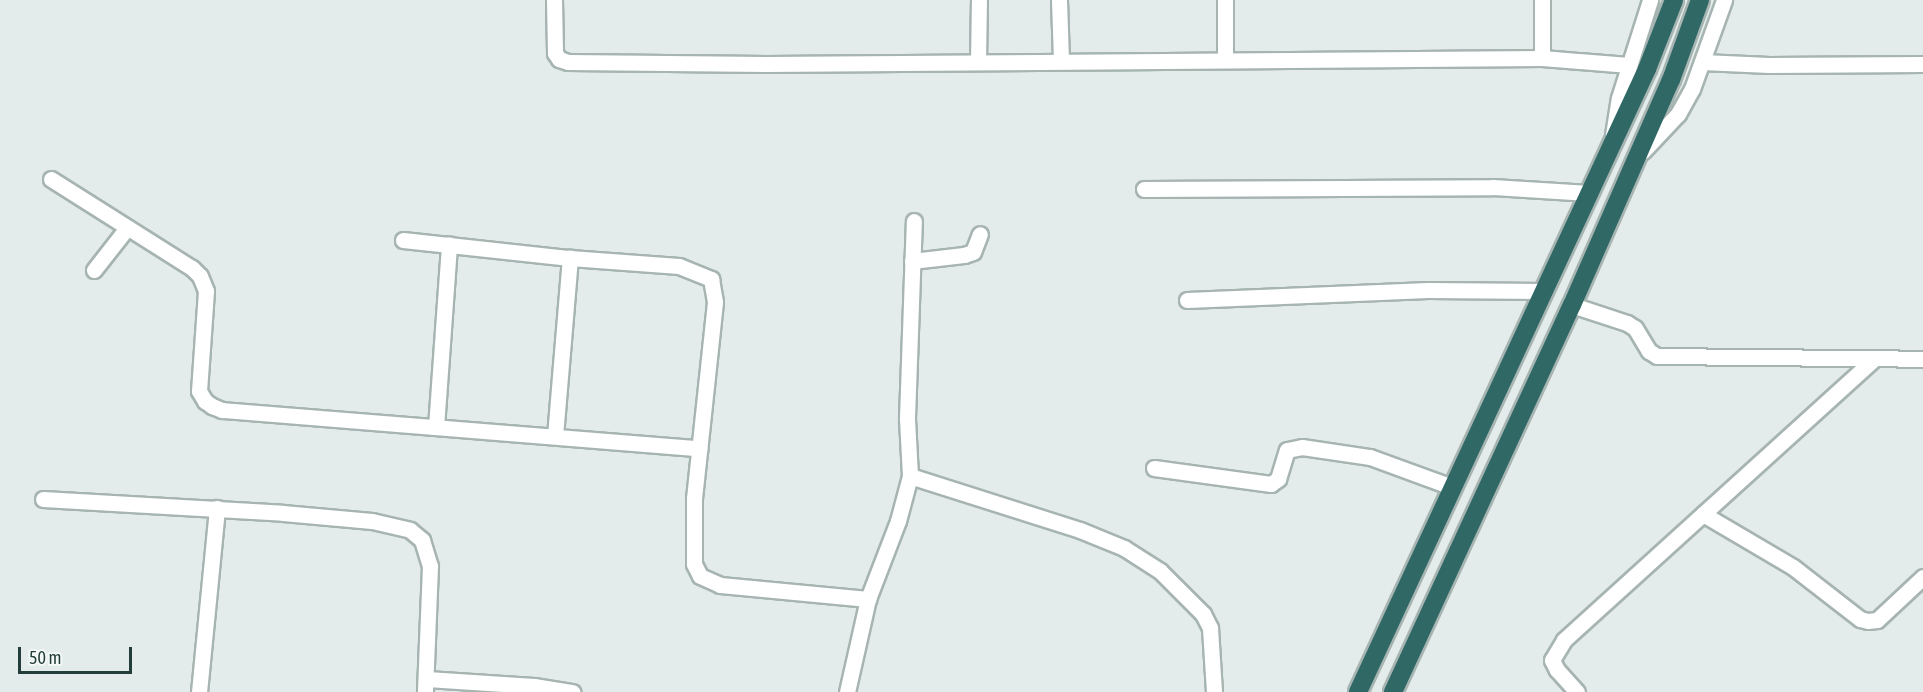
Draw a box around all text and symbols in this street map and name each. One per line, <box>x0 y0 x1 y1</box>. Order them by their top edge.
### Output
scale bar <box>21 635 135 673</box>
text: 50 m <box>29 647 61 668</box>

